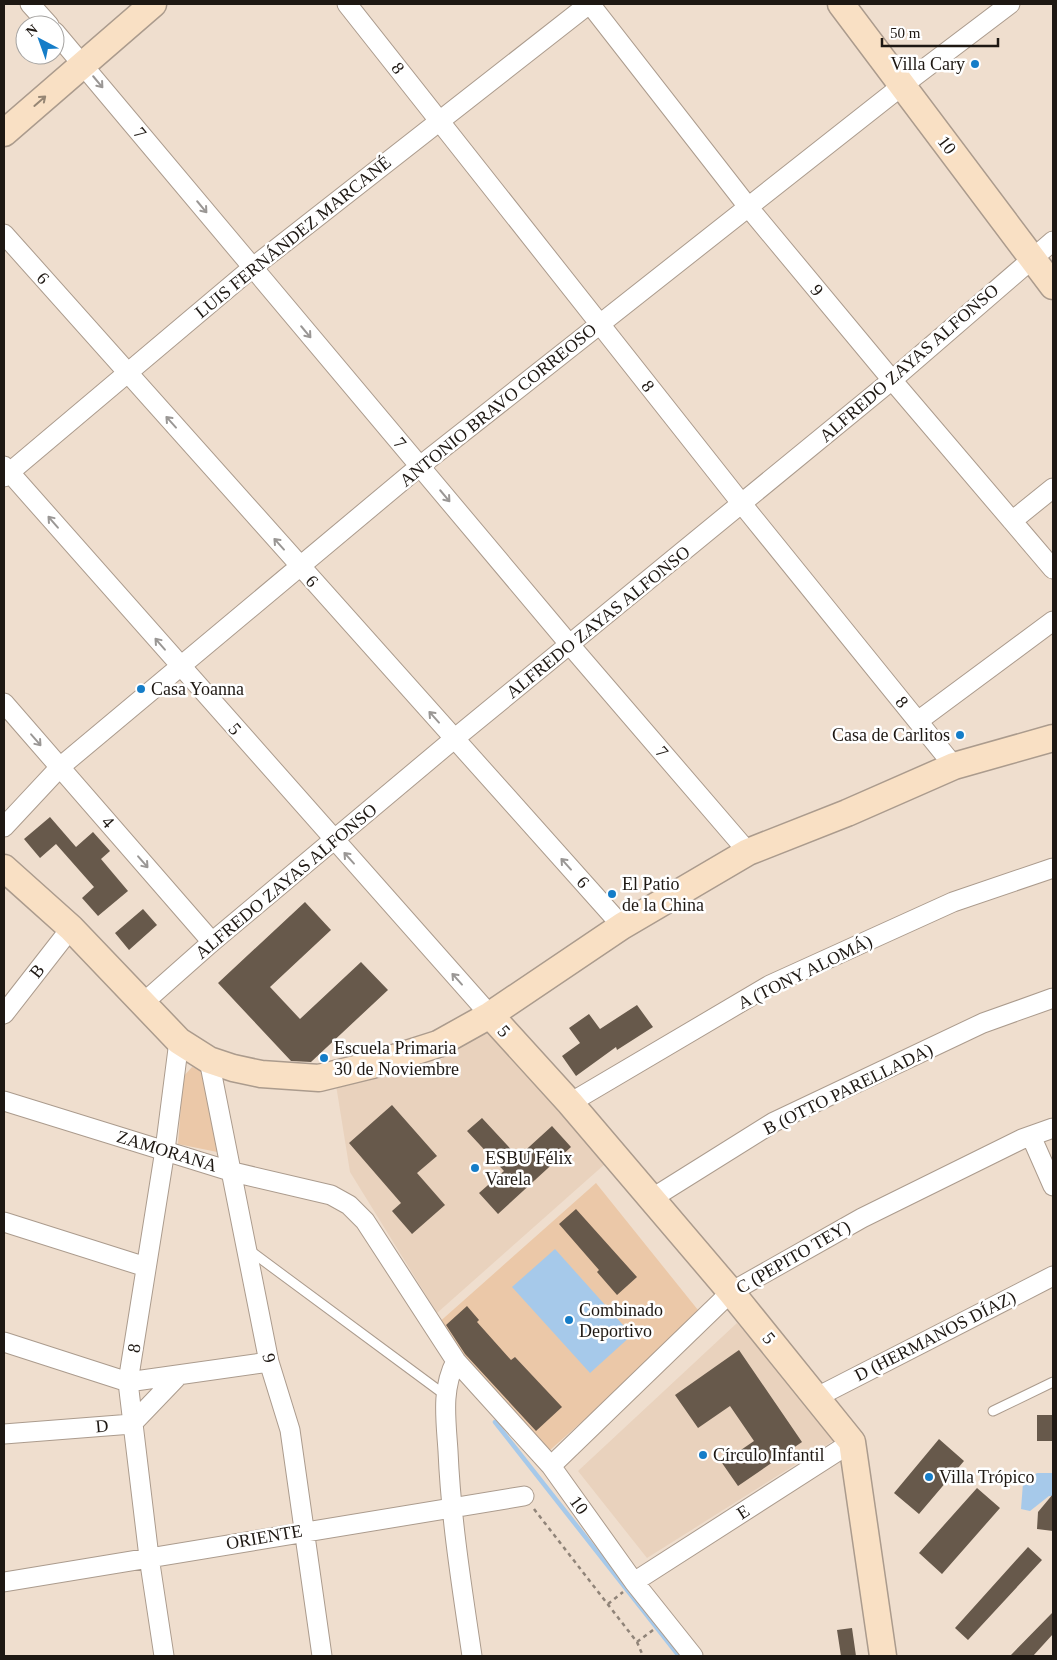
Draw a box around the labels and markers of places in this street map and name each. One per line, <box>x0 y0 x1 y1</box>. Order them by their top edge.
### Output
place label: Villa Cary <box>891 54 965 74</box>
marker: Villa Cary <box>969 58 981 70</box>
place label: Casa Yoanna <box>151 679 244 699</box>
marker: Casa Yoanna <box>135 683 147 695</box>
place label: Casa de Carlitos <box>832 725 950 745</box>
marker: Casa de Carlitos <box>954 729 966 741</box>
place label: El Patio de la China <box>622 874 704 915</box>
marker: El Patio de la China <box>606 888 618 900</box>
place label: Escuela Primaria 30 de Noviembre <box>334 1038 459 1079</box>
marker: Escuela Primaria 30 de Noviembre <box>318 1052 330 1064</box>
place label: ESBU Félix Varela <box>485 1148 573 1189</box>
marker: ESBU Félix Varela <box>469 1162 481 1174</box>
place label: Combinado Deportivo <box>579 1300 663 1341</box>
marker: Combinado Deportivo <box>563 1314 575 1326</box>
place label: Círculo Infantil <box>713 1445 824 1465</box>
marker: Círculo Infantil <box>697 1449 709 1461</box>
place label: Villa Trópico <box>939 1467 1034 1487</box>
marker: Villa Trópico <box>923 1471 935 1483</box>

